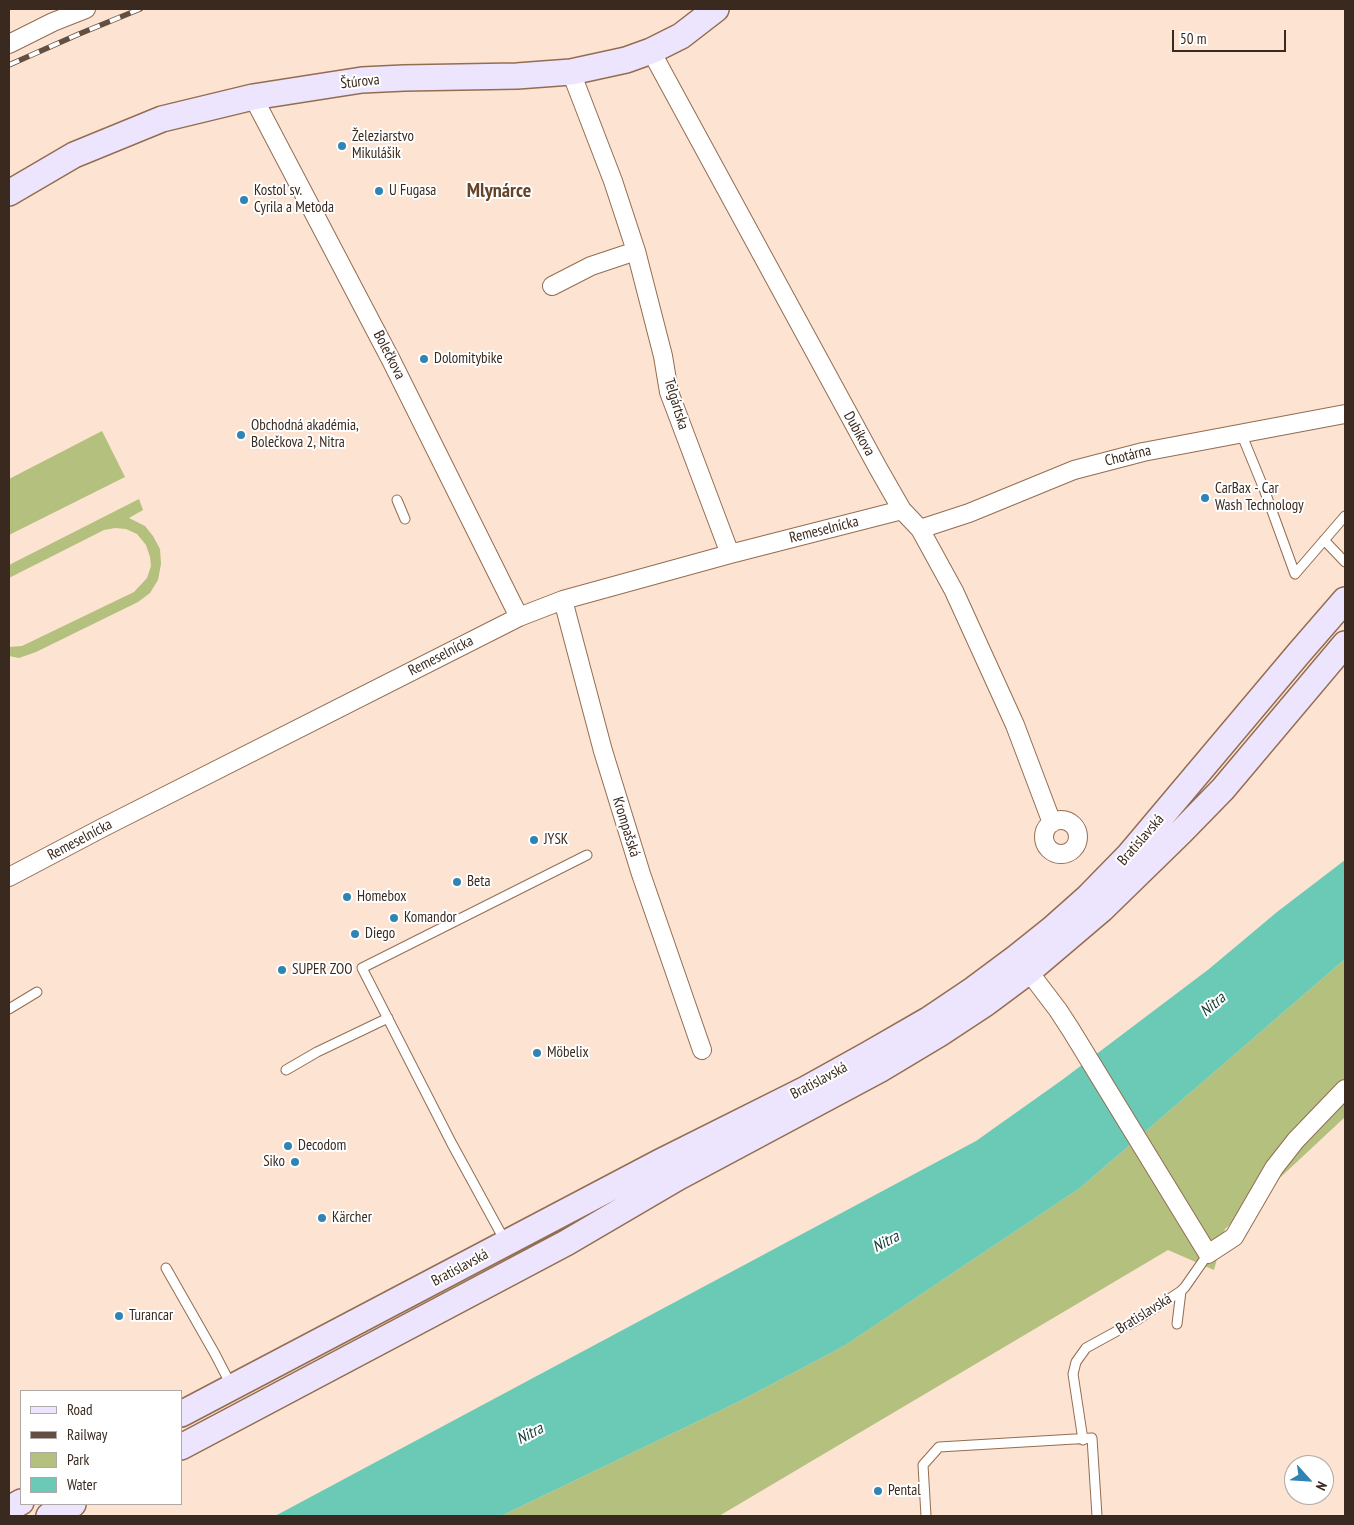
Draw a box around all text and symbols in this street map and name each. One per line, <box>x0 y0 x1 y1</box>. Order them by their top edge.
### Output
scale bar <box>1174 20 1288 52</box>
text: 50 m <box>1180 29 1206 48</box>
street label: Štúrova <box>340 71 380 93</box>
place label: Železiarstvo Mikulášik <box>352 128 414 163</box>
marker: Železiarstvo Mikulášik <box>336 140 348 152</box>
district label: Mlynárce <box>467 179 531 203</box>
place label: Kostol sv. Cyrila a Metoda <box>254 182 334 217</box>
place label: U Fugasa <box>389 182 436 200</box>
marker: U Fugasa <box>373 185 385 197</box>
marker: Kostol sv. Cyrila a Metoda <box>238 194 250 206</box>
street label: Bolečkova <box>369 328 409 382</box>
place label: Dolomitybike <box>434 350 503 368</box>
marker: Dolomitybike <box>418 353 430 365</box>
street label: Telgártska <box>660 376 692 432</box>
street label: Dubíkova <box>840 409 878 459</box>
place label: Obchodná akadémia, Bolečkova 2, Nitra <box>251 417 359 452</box>
marker: Obchodná akadémia, Bolečkova 2, Nitra <box>235 429 247 441</box>
street label: Chotárna <box>1103 442 1153 470</box>
place label: CarBax - Car Wash Technology <box>1215 480 1304 515</box>
marker: CarBax - Car Wash Technology <box>1199 492 1211 504</box>
street label: Remeselnícka <box>788 513 860 547</box>
street label: Remeselnícka <box>405 632 477 680</box>
street label: Krompašská <box>608 795 644 859</box>
street label: Bratislavská <box>1114 811 1168 869</box>
street label: Remeselnícka <box>45 815 115 865</box>
place label: JYSK <box>544 831 568 849</box>
marker: JYSK <box>528 834 540 846</box>
place label: Beta <box>467 873 490 891</box>
marker: Beta <box>451 876 463 888</box>
place label: Homebox <box>357 888 406 906</box>
marker: Homebox <box>341 891 353 903</box>
place label: Komandor <box>404 909 457 927</box>
marker: Komandor <box>388 912 400 924</box>
place label: Diego <box>365 925 395 943</box>
marker: Diego <box>349 928 361 940</box>
place label: SUPER ZOO <box>292 961 353 979</box>
marker: SUPER ZOO <box>276 964 288 976</box>
water label: Nitra <box>1196 989 1230 1021</box>
place label: Möbelix <box>547 1044 589 1062</box>
marker: Möbelix <box>531 1047 543 1059</box>
street label: Bratislavská <box>787 1059 851 1103</box>
place label: Decodom <box>298 1137 346 1155</box>
marker: Decodom <box>282 1140 294 1152</box>
place label: Siko <box>263 1153 285 1171</box>
marker: Siko <box>289 1156 301 1168</box>
place label: Kärcher <box>332 1209 372 1227</box>
marker: Kärcher <box>316 1212 328 1224</box>
water label: Nitra <box>869 1227 903 1257</box>
street label: Bratislavská <box>428 1246 492 1290</box>
street label: Bratislavská <box>1113 1290 1175 1338</box>
place label: Turancar <box>129 1307 173 1325</box>
marker: Turancar <box>113 1310 125 1322</box>
legend <box>20 1390 182 1505</box>
text: Road <box>67 1400 93 1419</box>
water label: Nitra <box>513 1419 547 1449</box>
text: Railway <box>67 1425 107 1444</box>
text: Park <box>67 1450 89 1469</box>
north arrow <box>1284 1455 1334 1505</box>
text: Water <box>67 1475 97 1494</box>
text: N <box>1312 1479 1331 1493</box>
place label: Pental <box>888 1482 921 1500</box>
marker: Pental <box>872 1485 884 1497</box>

